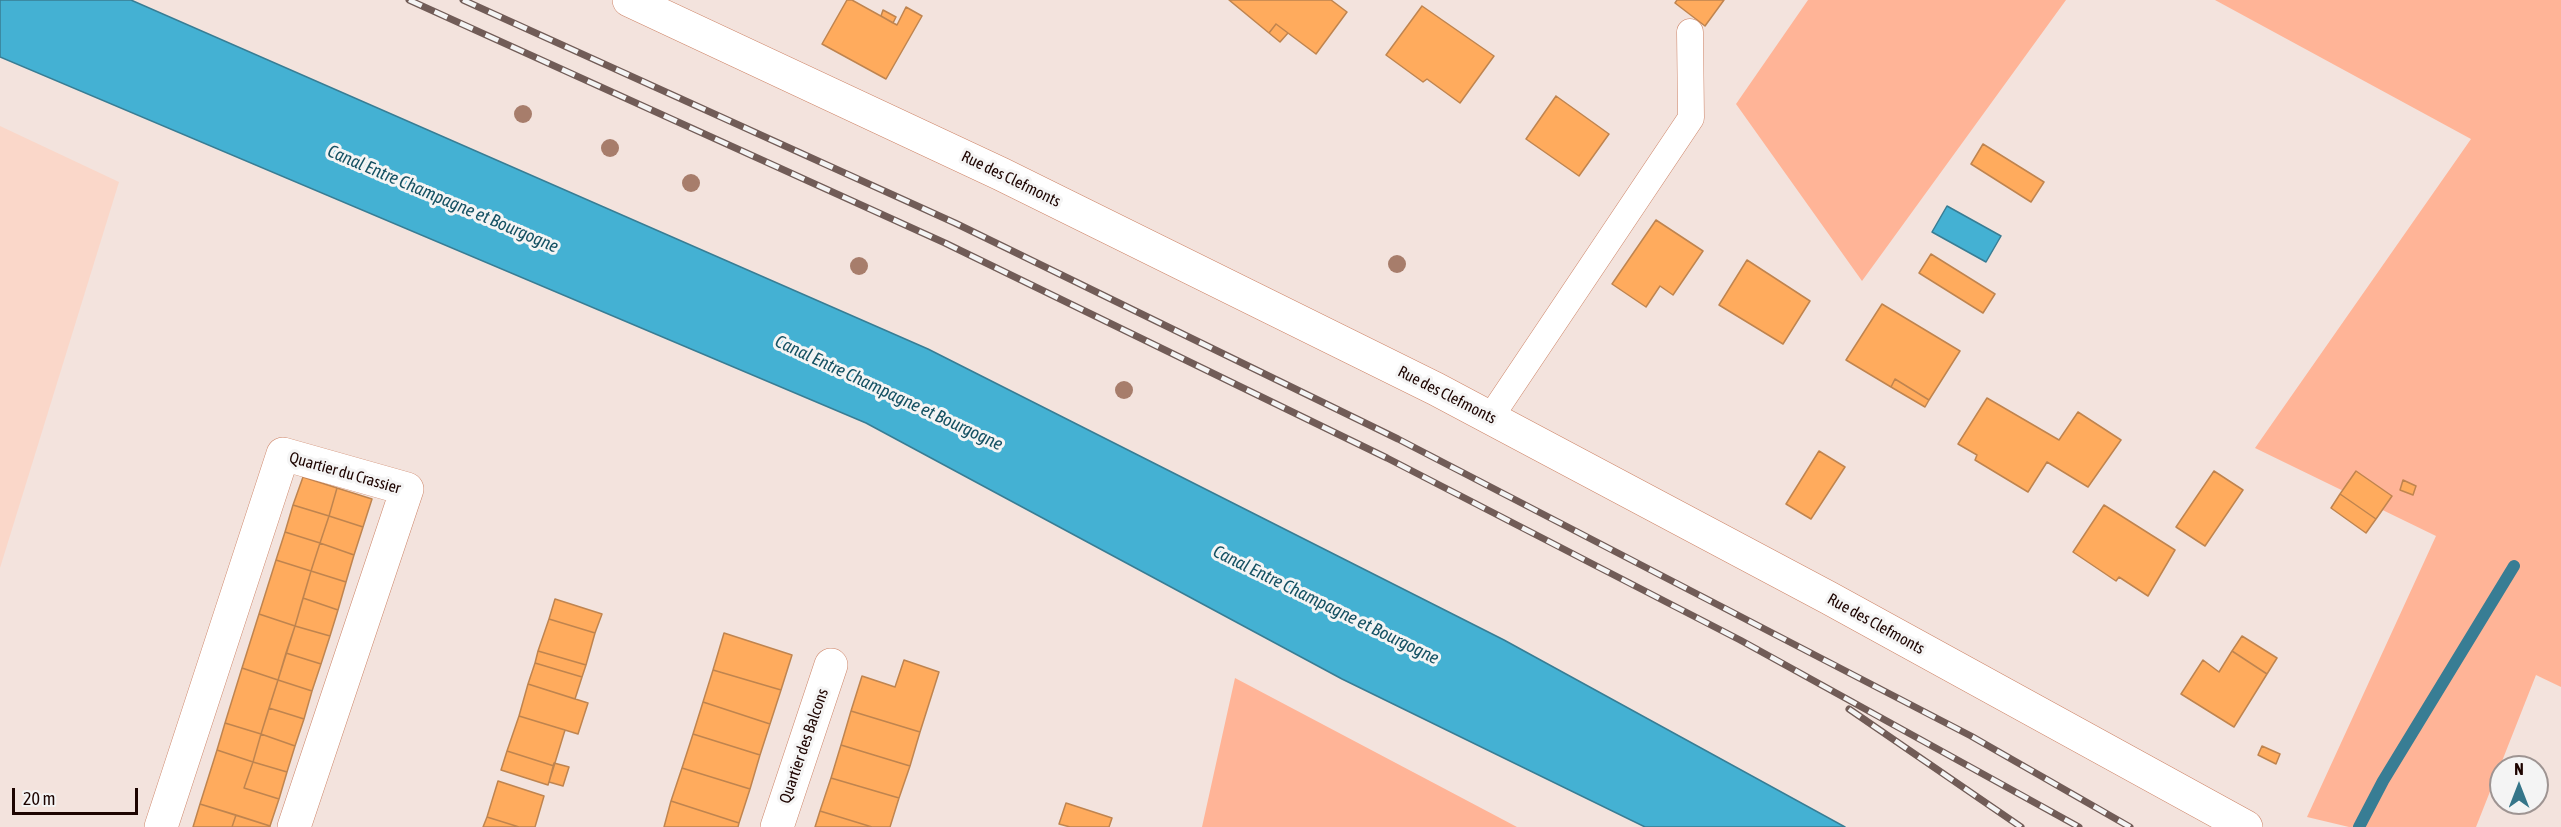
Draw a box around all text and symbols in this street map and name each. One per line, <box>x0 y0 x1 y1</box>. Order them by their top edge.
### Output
water label: Canal Entre Champagne et Bourgogne <box>324 140 562 258</box>
street label: Rue des Clefmonts <box>958 147 1064 211</box>
water label: Canal Entre Champagne et Bourgogne <box>772 331 1006 455</box>
street label: Rue des Clefmonts <box>1395 362 1499 428</box>
street label: Quartier du Crassier <box>287 448 403 498</box>
water label: Canal Entre Champagne et Bourgogne <box>1209 541 1443 669</box>
street label: Rue des Clefmonts <box>1824 589 1928 659</box>
street label: Quartier des Balcons <box>775 686 833 806</box>
north arrow <box>2489 755 2549 815</box>
text: N <box>2514 760 2524 778</box>
scale bar <box>15 776 141 814</box>
text: 20 m <box>23 788 55 809</box>

